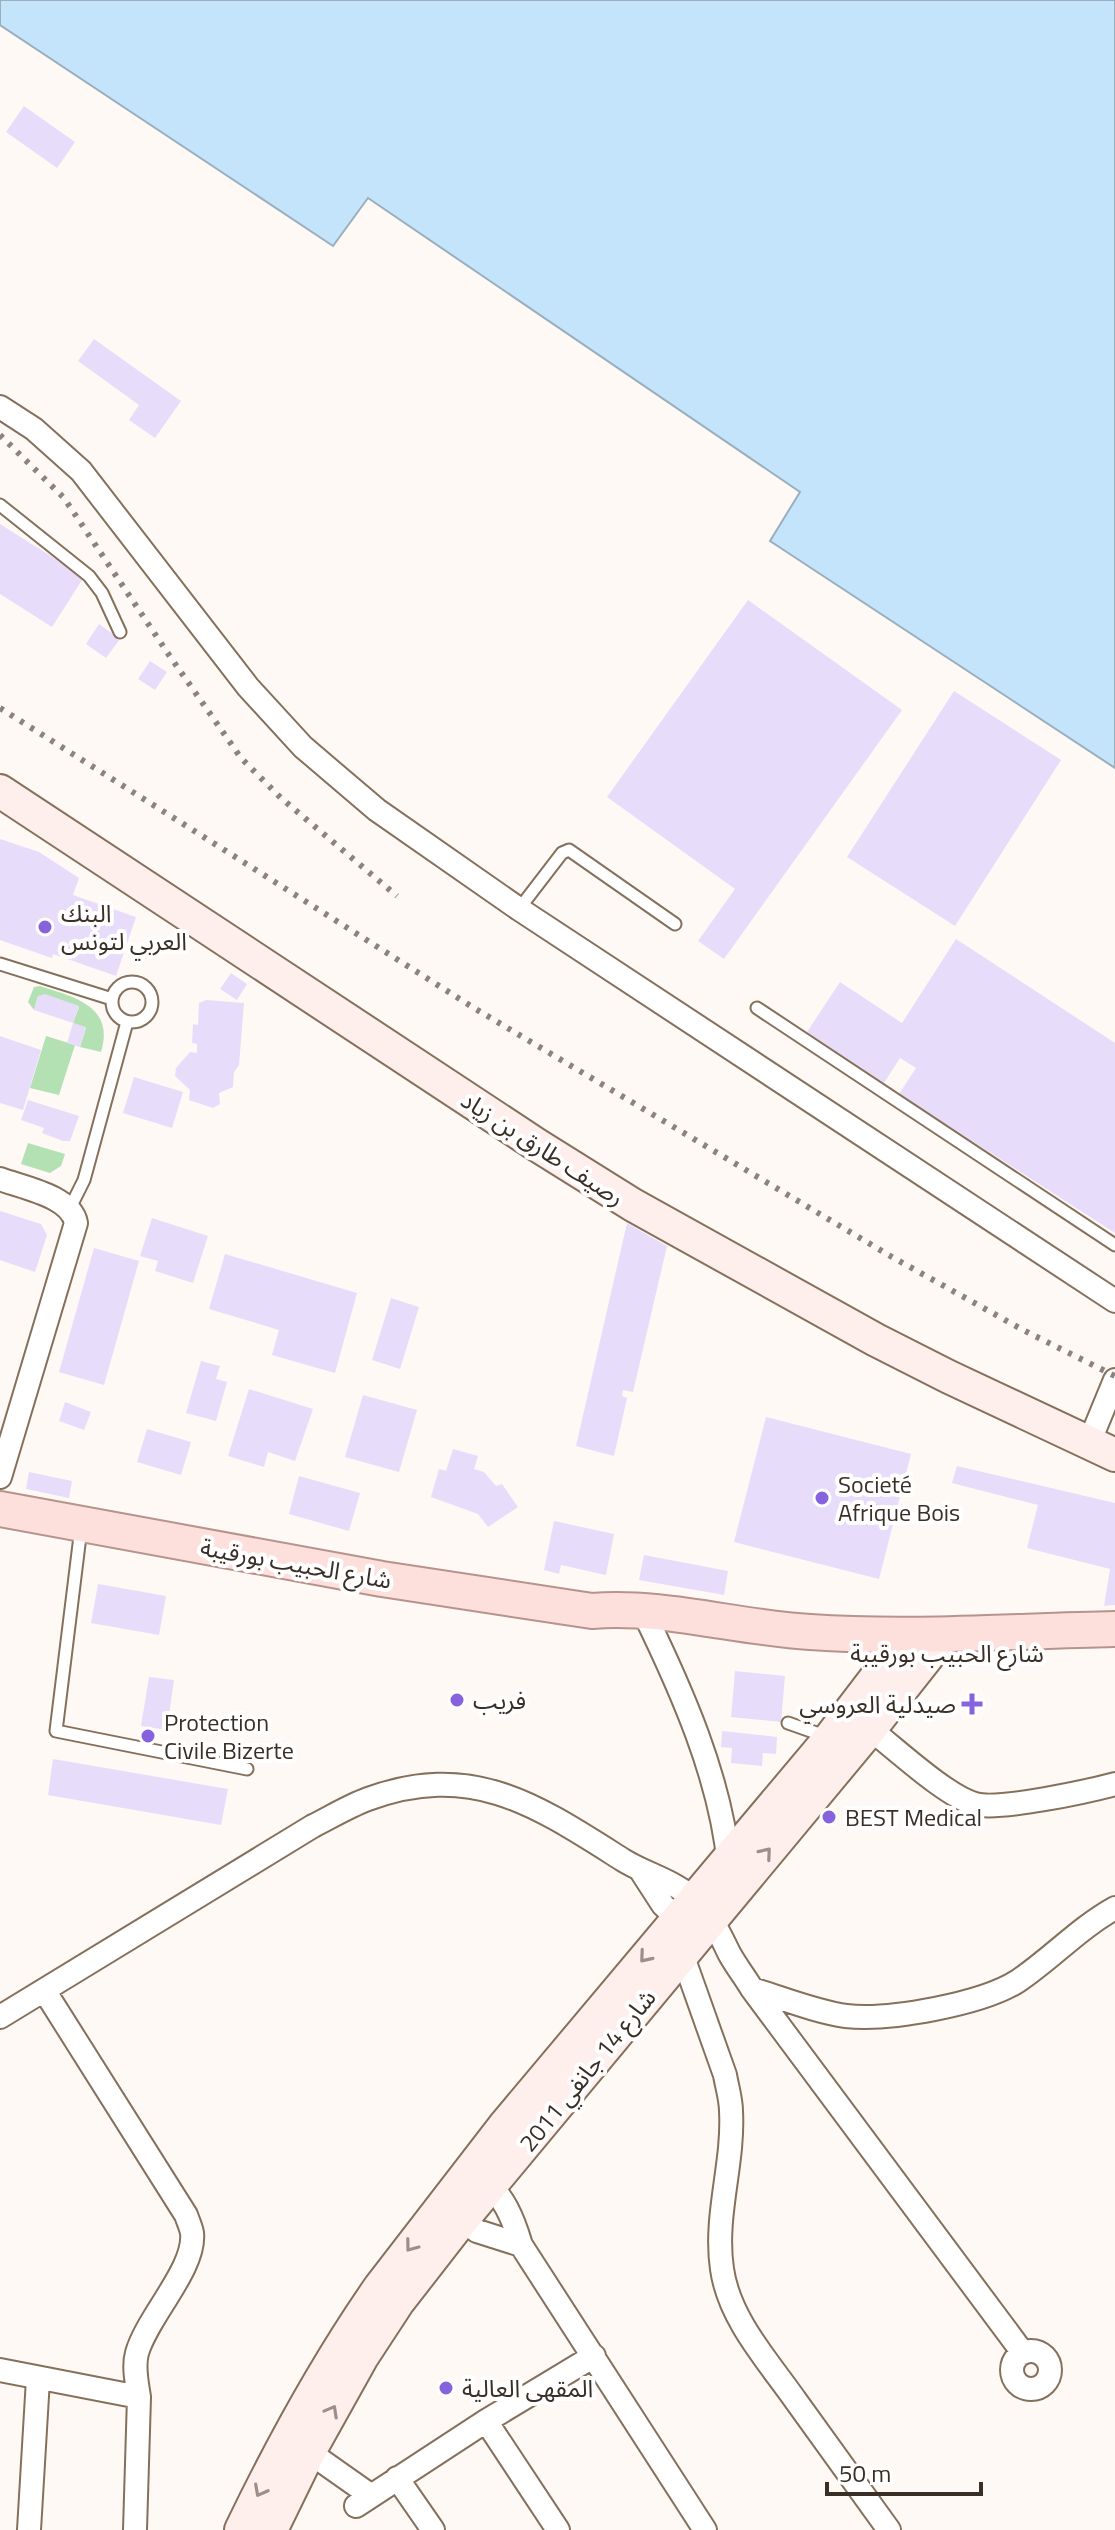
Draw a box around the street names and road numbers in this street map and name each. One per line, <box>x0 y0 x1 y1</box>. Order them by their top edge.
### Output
street label: رصيف طارق بن زياد <box>454 1082 632 1214</box>
street label: شارع الحبيب بورقيبة <box>198 1528 394 1598</box>
street label: شارع الحبيب بورقيبة <box>850 1635 1044 1671</box>
street label: شارع 14 جانفي 2011 <box>510 1981 665 2160</box>

